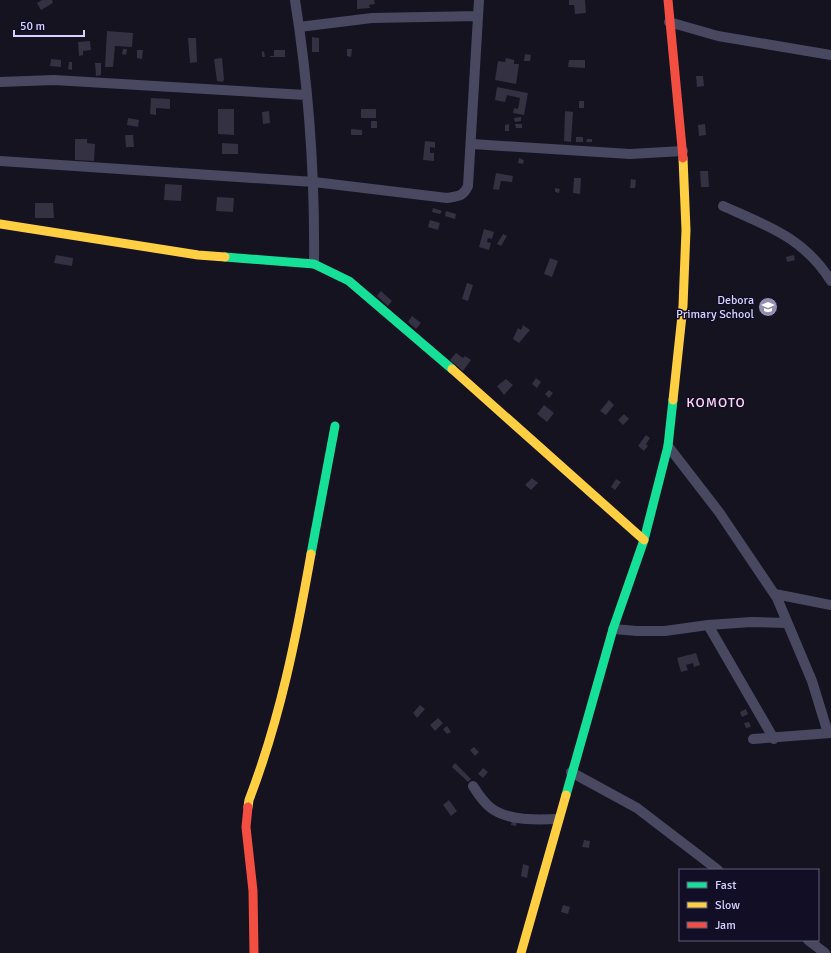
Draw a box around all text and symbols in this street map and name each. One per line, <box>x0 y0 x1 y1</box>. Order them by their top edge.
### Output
scale bar <box>14 12 84 38</box>
text: 50 m <box>20 19 45 34</box>
place label: Debora Primary School <box>676 293 754 322</box>
school or university icon: Debora Primary School <box>757 296 779 318</box>
district label: KOMOTO <box>686 394 746 411</box>
legend <box>679 869 819 941</box>
text: Fast <box>715 878 736 893</box>
text: Slow <box>715 898 740 913</box>
text: Jam <box>715 918 736 933</box>

